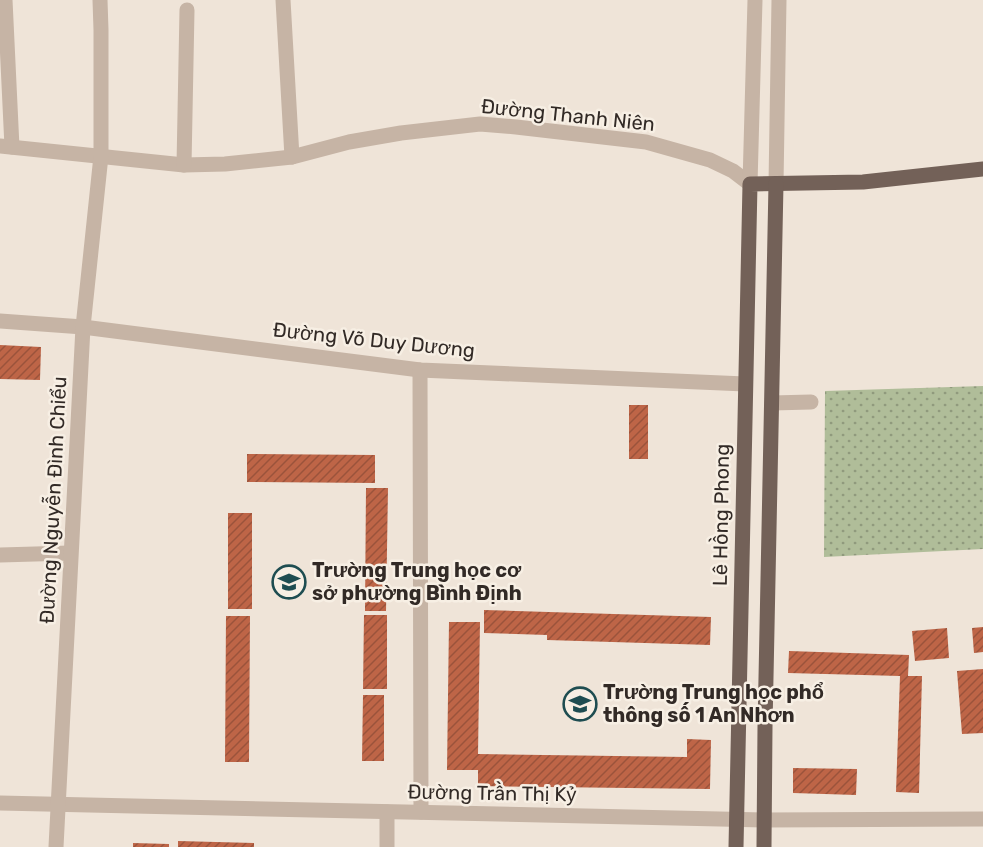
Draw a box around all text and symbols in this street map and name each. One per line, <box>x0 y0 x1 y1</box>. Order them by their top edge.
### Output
street label: Đường Thanh Niên <box>480 94 656 136</box>
street label: Đường Võ Duy Dương <box>272 317 476 363</box>
street label: Đường Nguyễn Đình Chiểu <box>35 376 71 624</box>
street label: Lê Hồng Phong <box>708 444 734 586</box>
place label: Trường Trung học cơ sở phường Bình Định <box>312 558 522 605</box>
school or university icon: Trường Trung học cơ sở phường Bình Định <box>271 564 307 600</box>
place label: Trường Trung học phổ thông số 1 An Nhơn <box>603 680 824 727</box>
school or university icon: Trường Trung học phổ thông số 1 An Nhơn <box>562 686 598 722</box>
street label: Đường Trần Thị Kỷ <box>408 779 576 806</box>

